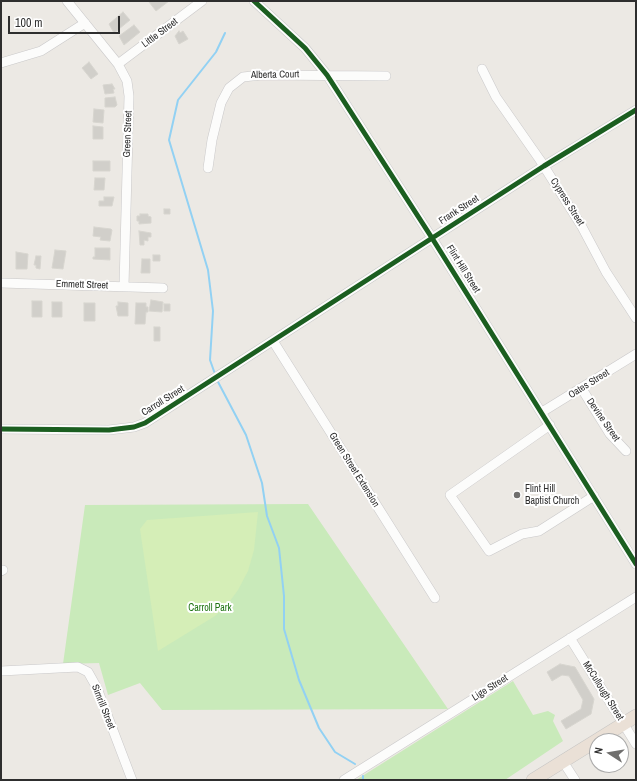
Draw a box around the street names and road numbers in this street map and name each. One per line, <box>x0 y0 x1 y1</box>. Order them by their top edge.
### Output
street label: Little Street <box>140 16 180 50</box>
street label: Alberta Court <box>251 69 299 81</box>
street label: Green Street <box>121 110 135 158</box>
street label: Cypress Street <box>548 176 586 228</box>
street label: Frank Street <box>437 193 481 227</box>
street label: Flint Hill Street <box>444 243 482 295</box>
street label: Emmett Street <box>56 278 108 292</box>
street label: Oates Street <box>566 367 612 401</box>
street label: Carroll Street <box>139 383 187 419</box>
street label: Devine Street <box>584 396 622 444</box>
street label: Green Street Extension <box>326 430 382 510</box>
street label: McCullough Street <box>580 659 626 723</box>
street label: Lige Street <box>470 672 510 704</box>
street label: Simrill Street <box>89 683 117 731</box>

